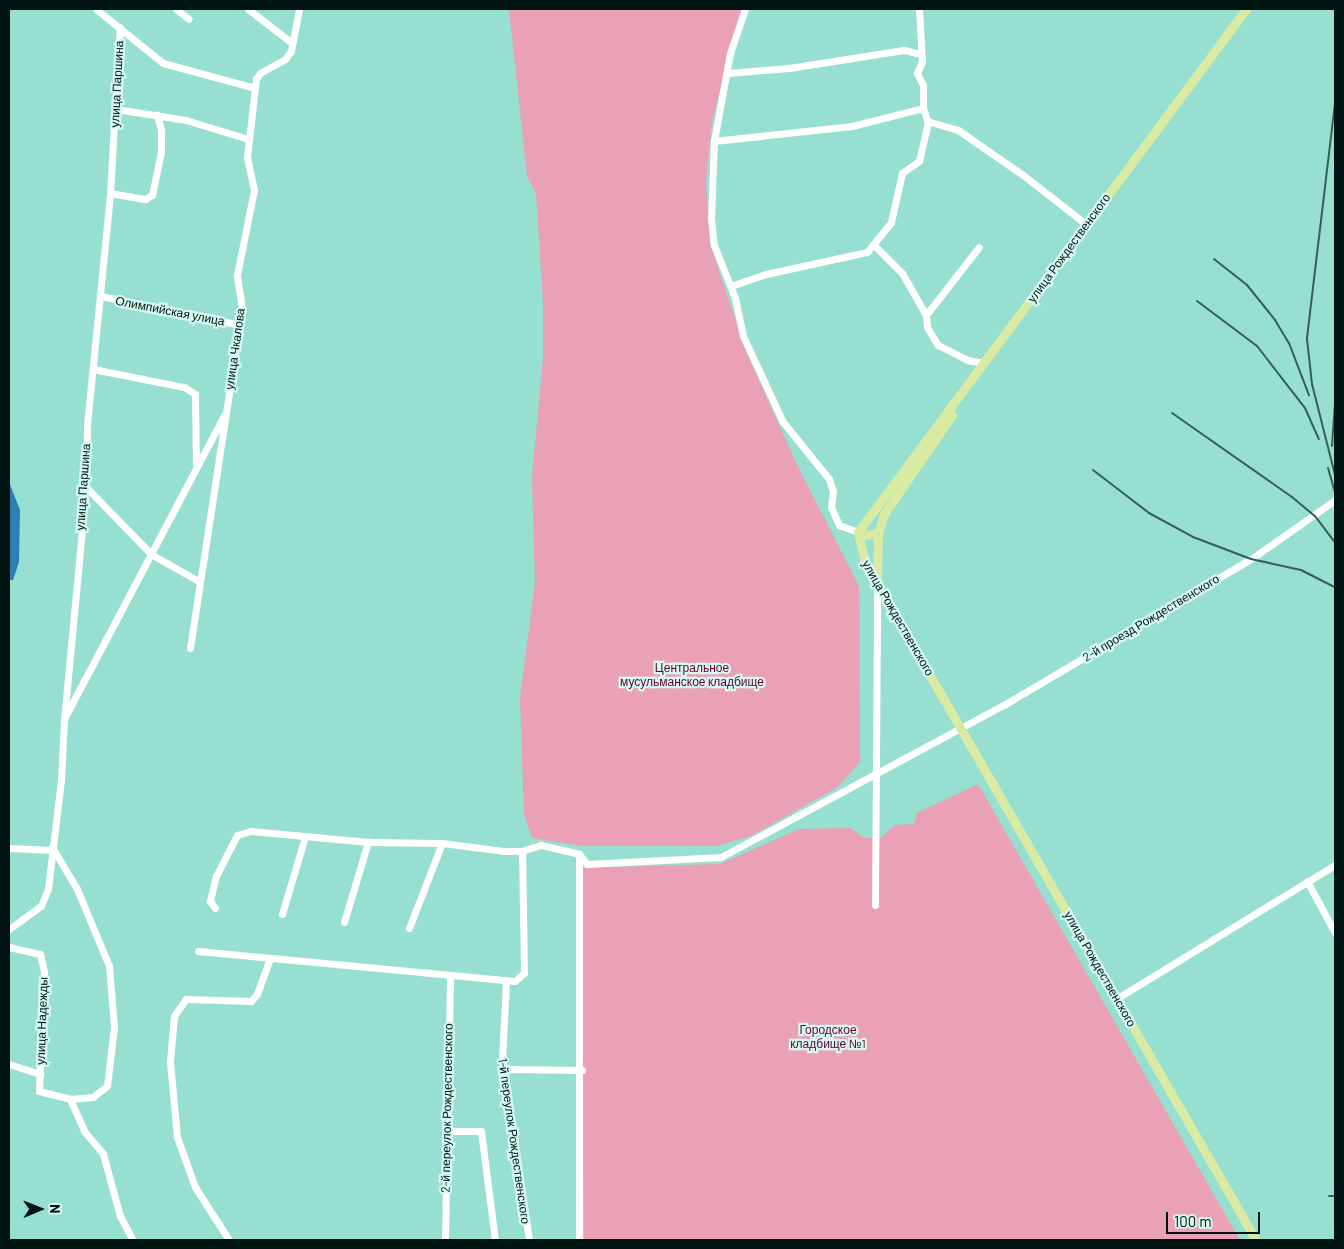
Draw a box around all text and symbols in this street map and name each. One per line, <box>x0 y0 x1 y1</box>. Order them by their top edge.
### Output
street label: улица Паршина <box>108 40 126 128</box>
street label: улица Рождественского <box>1025 191 1113 305</box>
street label: Олимпийская улица <box>114 293 226 329</box>
street label: улица Чкалова <box>222 307 248 391</box>
street label: улица Паршина <box>73 443 93 531</box>
street label: улица Рождественского <box>859 558 937 678</box>
street label: 2-й проезд Рождественского <box>1080 571 1222 665</box>
park label: Центральное мусульманское кладбище <box>620 661 764 689</box>
street label: улица Рождественского <box>1061 909 1139 1029</box>
street label: улица Надежды <box>33 977 51 1065</box>
street label: 2-й переулок Рождественского <box>438 1023 456 1193</box>
park label: Городское кладбище №1 <box>790 1023 866 1051</box>
street label: 1-й переулок Рождественского <box>495 1057 533 1225</box>
north arrow <box>15 1184 65 1234</box>
scale bar <box>1169 1202 1263 1234</box>
text: N <box>47 1204 64 1214</box>
text: 100 m <box>1174 1212 1212 1230</box>

